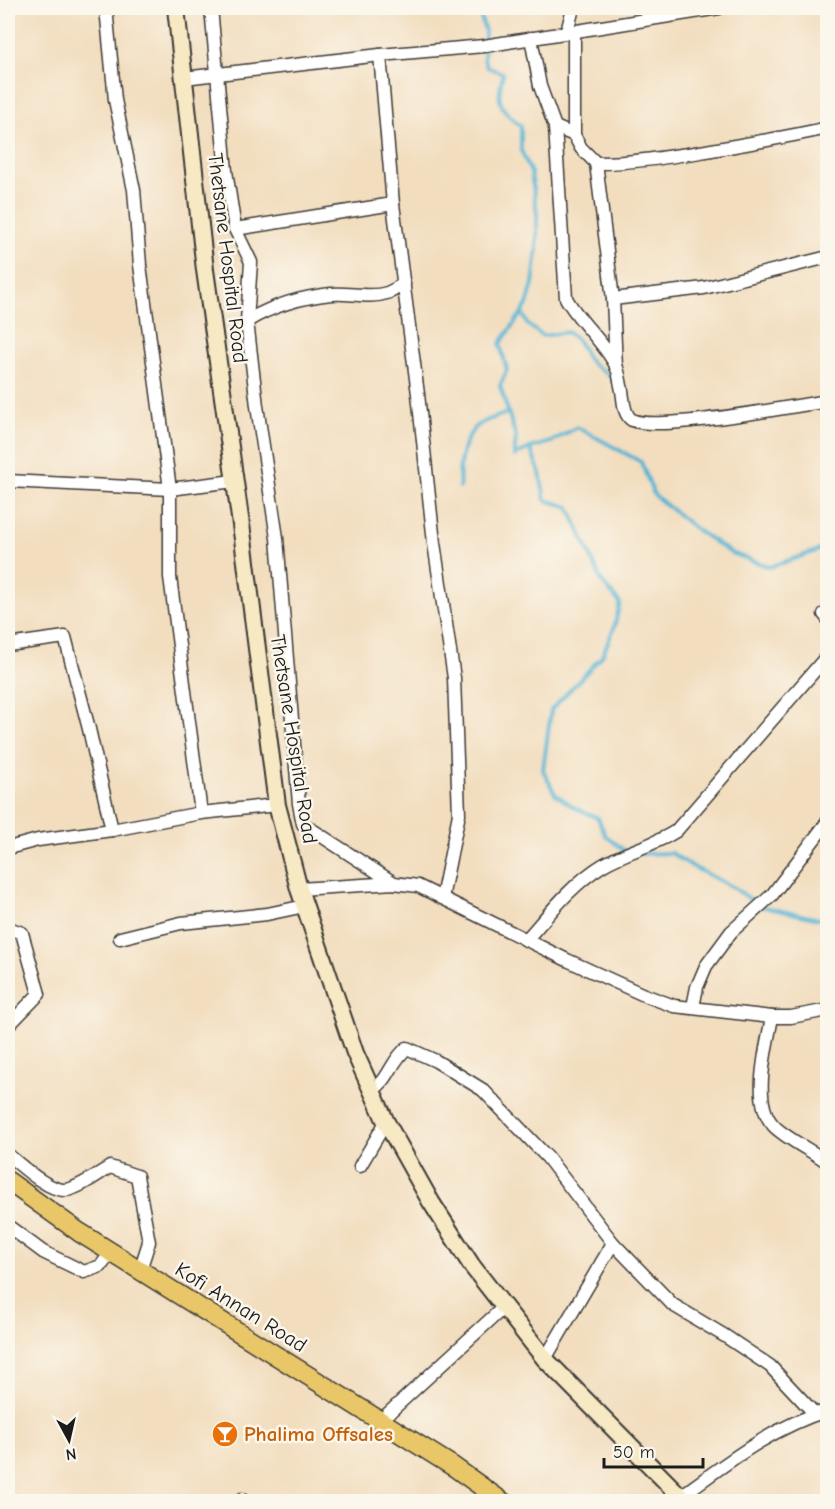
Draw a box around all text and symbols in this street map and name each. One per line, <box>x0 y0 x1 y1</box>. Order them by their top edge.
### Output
street label: Thetsane Hospital Road <box>203 152 253 364</box>
street label: Thetsane Hospital Road <box>266 633 322 845</box>
street label: Kofi Annan Road <box>171 1257 311 1357</box>
north arrow <box>39 1410 99 1470</box>
bar icon: Phalima Offsales <box>210 1419 240 1449</box>
place label: Phalima Offsales <box>244 1422 393 1446</box>
scale bar <box>604 1431 703 1469</box>
text: 50 m <box>613 1442 655 1463</box>
text: N <box>65 1444 77 1464</box>

